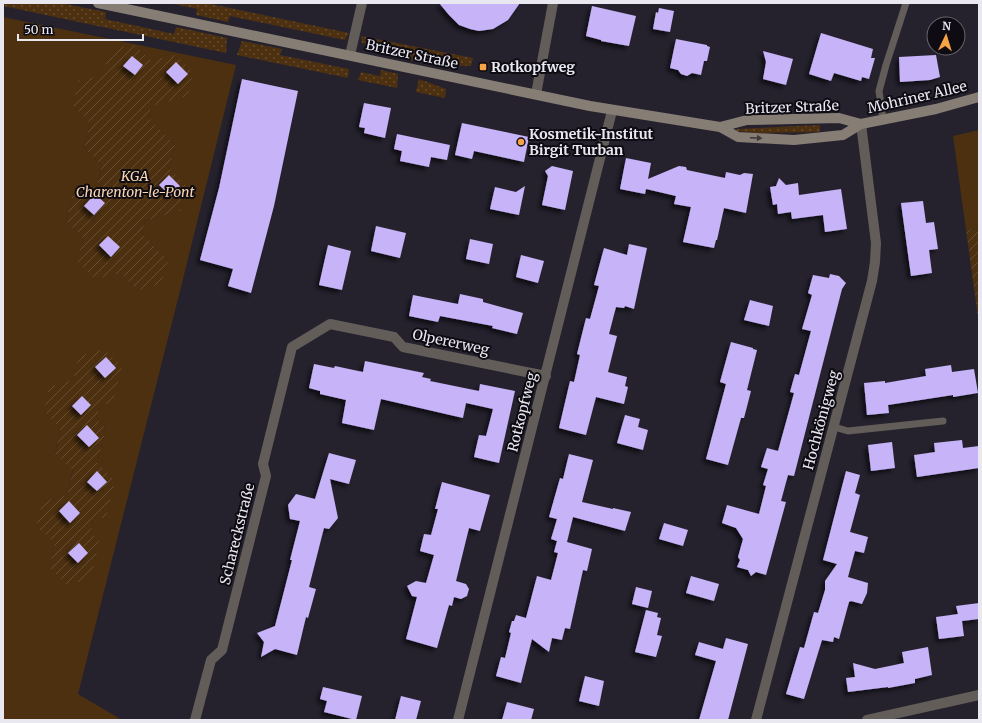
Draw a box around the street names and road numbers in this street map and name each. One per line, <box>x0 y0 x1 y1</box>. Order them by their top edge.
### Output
street label: Britzer Straße <box>364 35 460 73</box>
street label: Mohriner Allee <box>865 77 969 117</box>
street label: Britzer Straße <box>745 96 839 118</box>
street label: Olpererweg <box>411 325 491 359</box>
street label: Hochkönigweg <box>799 368 843 472</box>
street label: Rotkopfweg <box>503 370 541 454</box>
street label: Schareckstraße <box>216 481 258 587</box>

